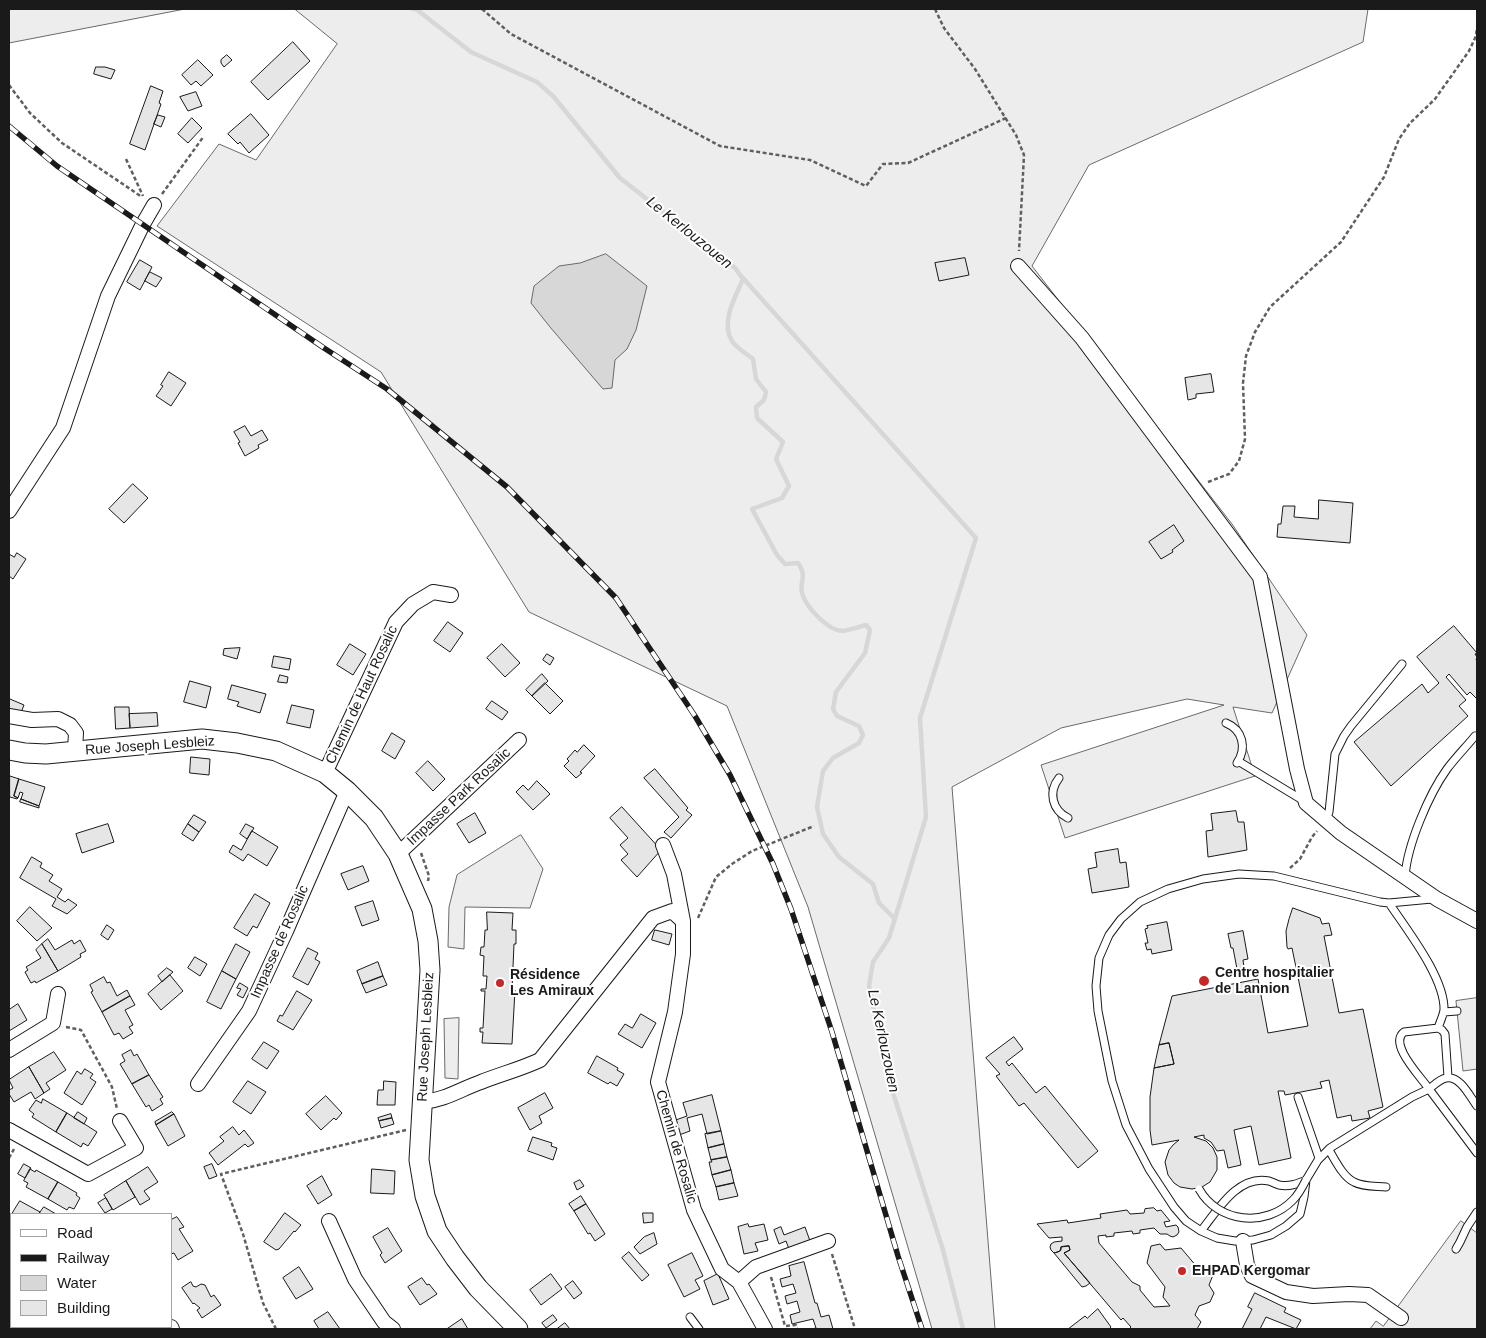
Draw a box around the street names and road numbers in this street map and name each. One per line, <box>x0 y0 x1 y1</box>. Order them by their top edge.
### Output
street label: Chemin de Haut Rosalic <box>322 623 402 767</box>
street label: Rue Joseph Lesbleiz <box>85 733 215 759</box>
street label: Impasse Park Rosalic <box>404 745 514 849</box>
street label: Impasse de Rosalic <box>247 883 313 1001</box>
street label: Rue Joseph Lesbleiz <box>414 972 438 1102</box>
street label: Chemin de Rosalic <box>652 1088 700 1206</box>

